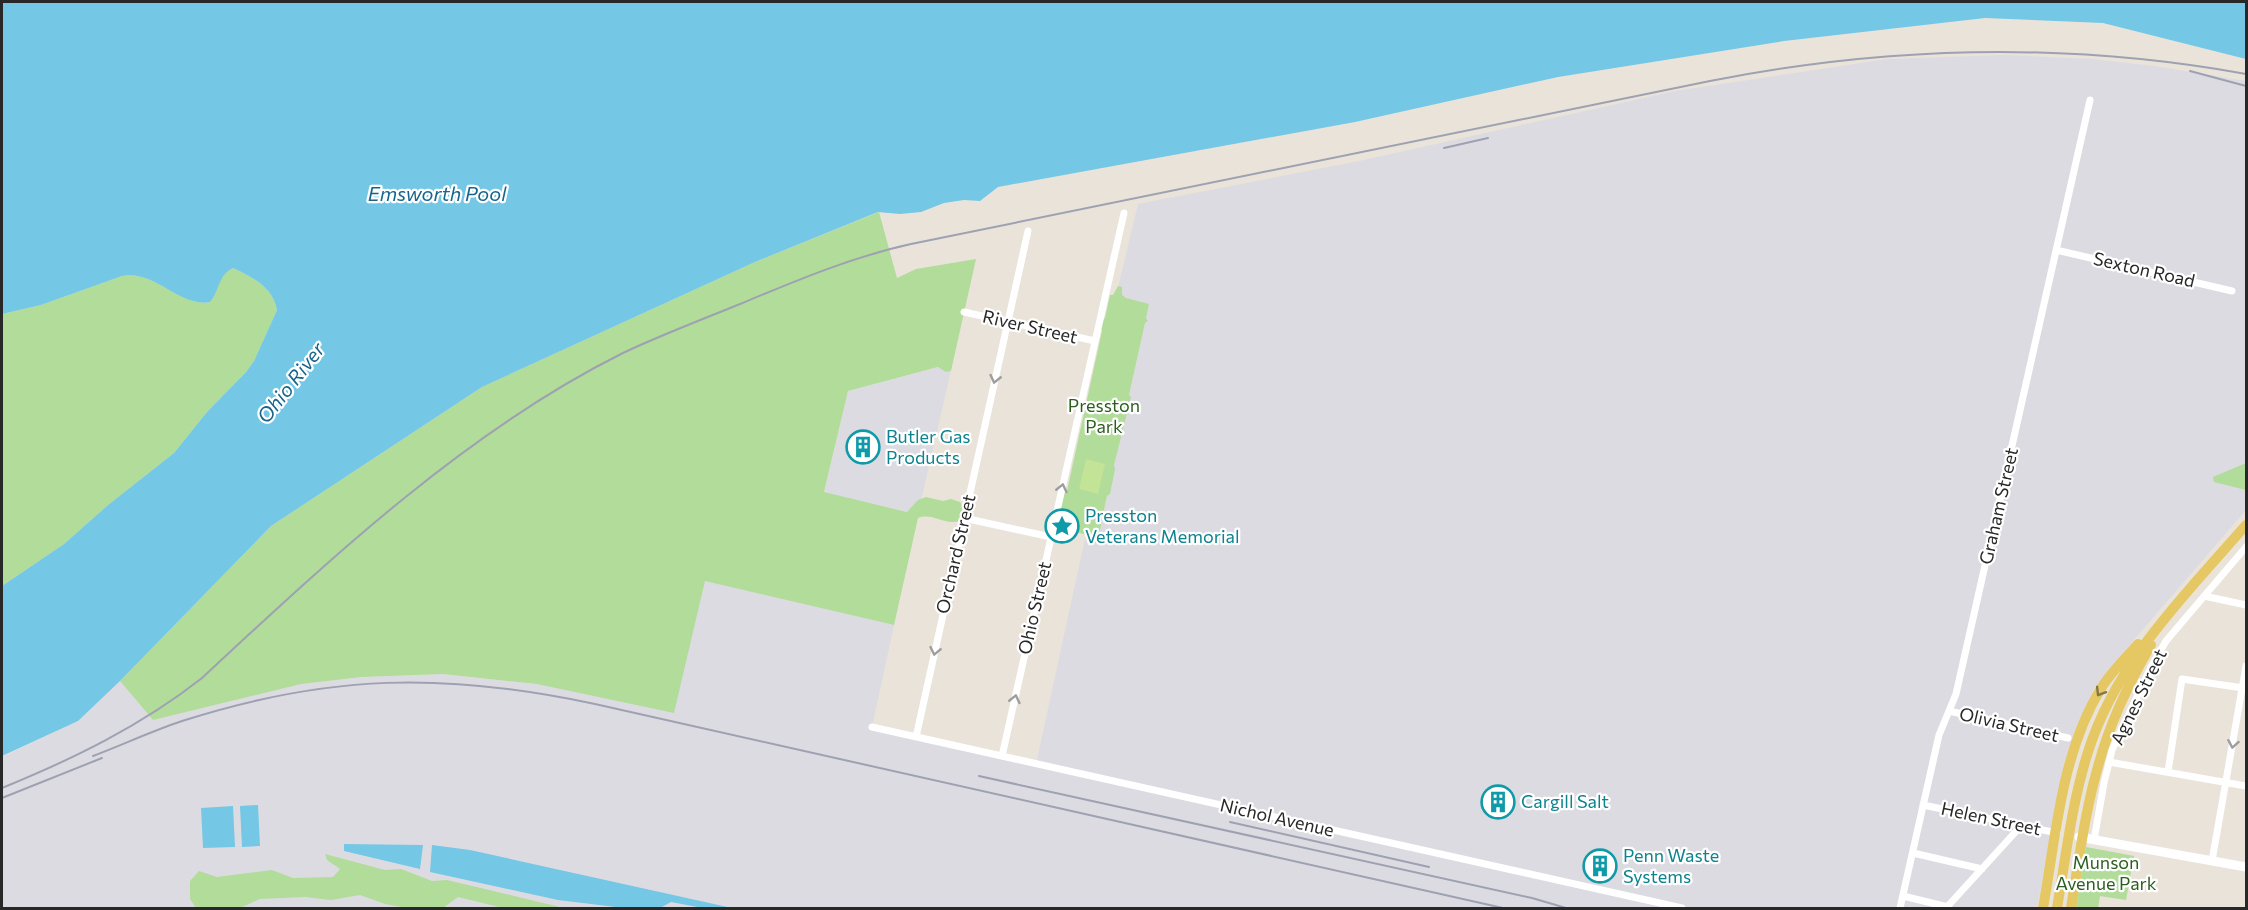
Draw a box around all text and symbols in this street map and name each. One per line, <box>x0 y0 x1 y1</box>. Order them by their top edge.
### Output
water label: Emsworth Pool <box>368 181 507 205</box>
street label: Sexton Road <box>2091 247 2197 291</box>
street label: River Street <box>981 304 1080 348</box>
water label: Ohio River <box>251 336 330 428</box>
one-way arrow <box>990 374 1003 384</box>
park label: Presston Park <box>1068 394 1140 437</box>
place label: Butler Gas Products <box>886 425 971 468</box>
building icon: Butler Gas Products <box>845 429 881 465</box>
street label: Graham Street <box>1974 445 2022 566</box>
one-way arrow <box>1055 483 1068 493</box>
street label: Orchard Street <box>931 492 979 616</box>
place label: Presston Veterans Memorial <box>1085 504 1240 547</box>
place icon: Presston Veterans Memorial <box>1044 508 1080 544</box>
street label: Ohio Street <box>1013 559 1055 656</box>
street label: Agnes Street <box>2105 645 2171 748</box>
one-way arrow <box>929 646 942 656</box>
one-way arrow <box>2095 686 2107 696</box>
one-way arrow <box>1008 694 1021 704</box>
street label: Olivia Street <box>1957 702 2061 746</box>
one-way arrow <box>2227 739 2240 749</box>
building icon: Cargill Salt <box>1480 784 1516 820</box>
place label: Cargill Salt <box>1521 790 1609 812</box>
street label: Nichol Avenue <box>1218 793 1336 841</box>
street label: Helen Street <box>1939 797 2043 839</box>
place label: Penn Waste Systems <box>1623 844 1719 887</box>
building icon: Penn Waste Systems <box>1582 848 1618 884</box>
park label: Munson Avenue Park <box>2055 851 2157 894</box>

